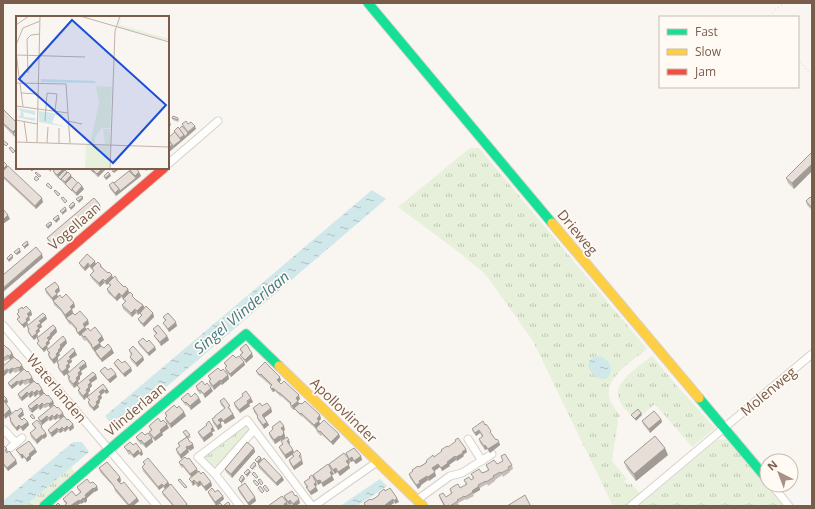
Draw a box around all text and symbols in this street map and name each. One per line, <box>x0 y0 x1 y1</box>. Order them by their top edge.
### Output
inset map <box>16 16 169 169</box>
legend <box>659 16 799 88</box>
text: Fast <box>695 23 718 40</box>
text: Slow <box>695 43 722 60</box>
text: Jam <box>694 63 716 80</box>
street label: Vogellaan <box>44 198 104 254</box>
street label: Drieweg <box>553 205 603 259</box>
water label: Singel Vlinderlaan <box>189 266 293 358</box>
street label: Waterlanden <box>23 350 91 426</box>
street label: Molenweg <box>736 362 800 420</box>
street label: Apollovlinder <box>306 373 382 447</box>
street label: Vlinderlaan <box>101 378 169 440</box>
north arrow <box>759 453 799 493</box>
text: N <box>764 457 780 474</box>

